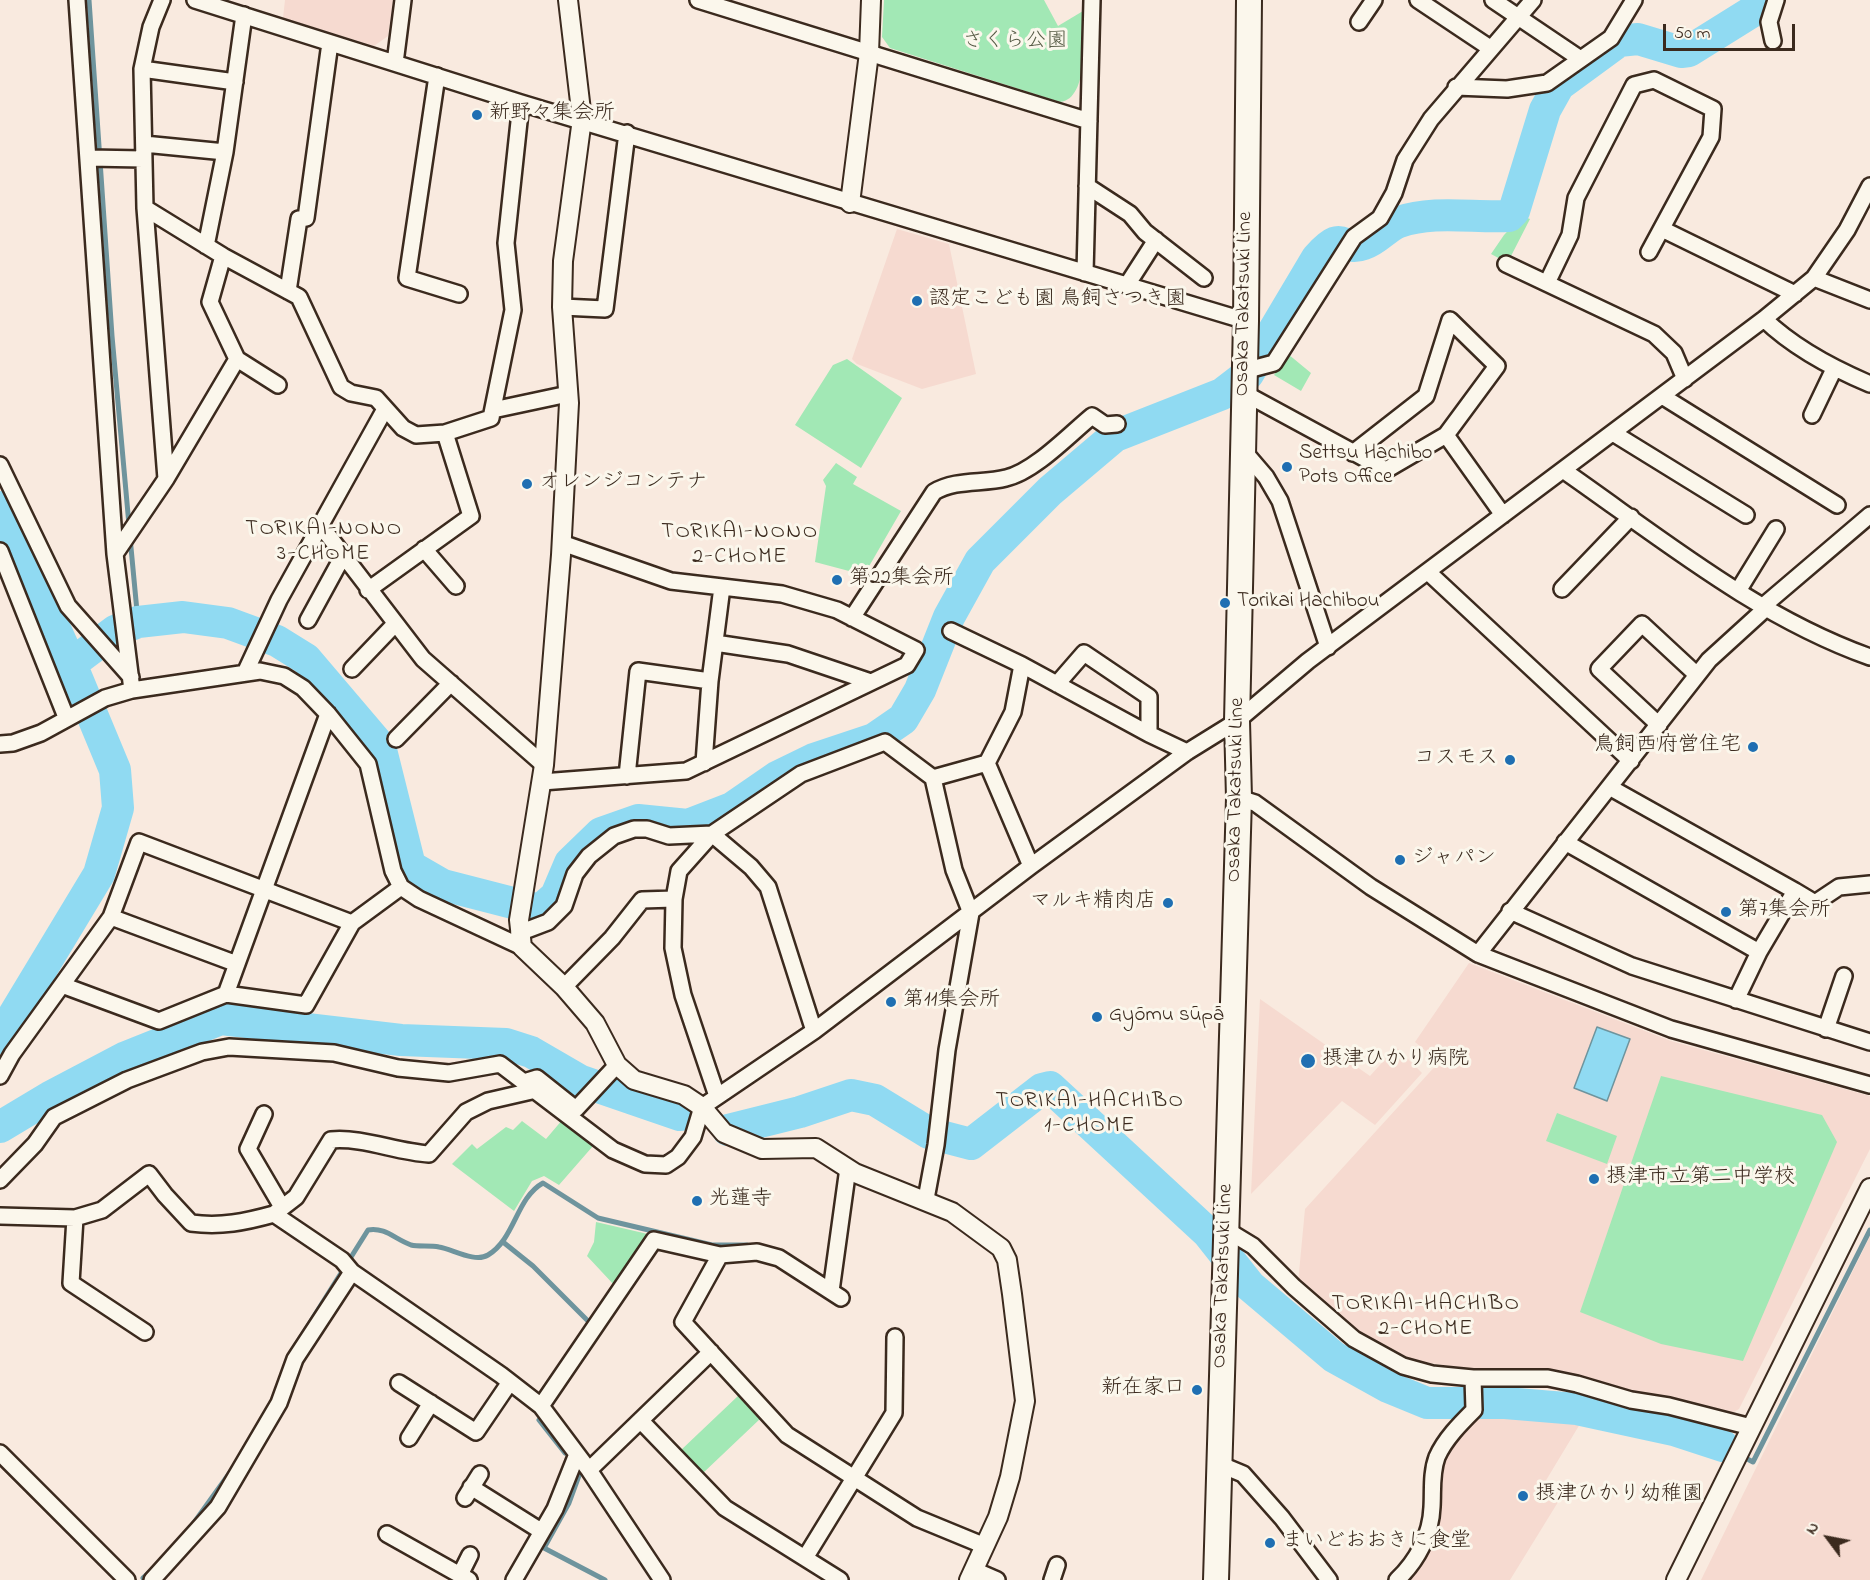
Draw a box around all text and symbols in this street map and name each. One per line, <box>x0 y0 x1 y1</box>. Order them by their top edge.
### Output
scale bar <box>1666 12 1798 50</box>
text: 50 m <box>1674 21 1711 47</box>
park label: さくら公園 <box>963 30 1067 56</box>
place label: 新野々集会所 <box>489 102 615 128</box>
marker: 新野々集会所 <box>470 108 484 122</box>
street label: Osaka Takatsuki Line <box>1231 211 1259 397</box>
place label: 認定こども園 鳥飼さつき園 <box>929 288 1186 314</box>
marker: 認定こども園 鳥飼さつき園 <box>910 294 924 308</box>
place label: Settsu Hachibo Pots Office <box>1299 442 1433 492</box>
marker: Settsu Hachibo Pots Office <box>1280 460 1294 474</box>
place label: オレンジコンテナ <box>539 471 707 497</box>
marker: オレンジコンテナ <box>520 477 534 491</box>
district label: TORIKAI-NONO 3-CHOME <box>245 517 403 568</box>
district label: TORIKAI-NONO 2-CHOME <box>661 520 819 572</box>
place label: 第22集会所 <box>849 567 954 593</box>
marker: 第22集会所 <box>830 573 844 587</box>
place label: Torikai Hachibou <box>1237 590 1380 616</box>
marker: Torikai Hachibou <box>1218 596 1232 610</box>
street label: Osaka Takatsuki Line <box>1223 697 1251 883</box>
place label: 鳥飼西府営住宅 <box>1594 734 1741 760</box>
marker: 鳥飼西府営住宅 <box>1746 740 1760 754</box>
place label: コスモス <box>1414 747 1498 773</box>
marker: コスモス <box>1503 753 1517 767</box>
place label: ジャパン <box>1412 847 1496 873</box>
marker: ジャパン <box>1393 853 1407 867</box>
place label: マルキ精肉店 <box>1030 890 1156 916</box>
marker: マルキ精肉店 <box>1161 896 1175 910</box>
place label: 第7集会所 <box>1738 899 1831 925</box>
marker: 第7集会所 <box>1719 905 1733 919</box>
place label: 第11集会所 <box>903 989 1000 1015</box>
marker: 第11集会所 <box>884 995 898 1009</box>
place label: Gyōmu sūpā <box>1109 1004 1224 1030</box>
marker: Gyōmu sūpā <box>1090 1010 1104 1024</box>
place label: 摂津ひかり病院 <box>1322 1048 1469 1074</box>
marker: 摂津ひかり病院 <box>1299 1052 1317 1070</box>
district label: TORIKAI-HACHIBO 1-CHOME <box>996 1089 1184 1140</box>
place label: 摂津市立第二中学校 <box>1606 1166 1795 1192</box>
marker: 摂津市立第二中学校 <box>1587 1172 1601 1186</box>
street label: Osaka Takatsuki Line <box>1208 1183 1240 1369</box>
place label: 光蓮寺 <box>709 1188 772 1214</box>
marker: 光蓮寺 <box>690 1194 704 1208</box>
district label: TORIKAI-HACHIBO 2-CHOME <box>1332 1292 1520 1344</box>
place label: 新在家口 <box>1101 1377 1185 1403</box>
marker: 新在家口 <box>1190 1383 1204 1397</box>
place label: 摂津ひかり幼稚園 <box>1535 1483 1703 1509</box>
marker: 摂津ひかり幼稚園 <box>1516 1489 1530 1503</box>
north arrow <box>1798 1508 1858 1568</box>
text: N <box>1800 1518 1826 1539</box>
place label: まいどおおきに食堂 <box>1282 1530 1471 1556</box>
marker: まいどおおきに食堂 <box>1263 1536 1277 1550</box>

